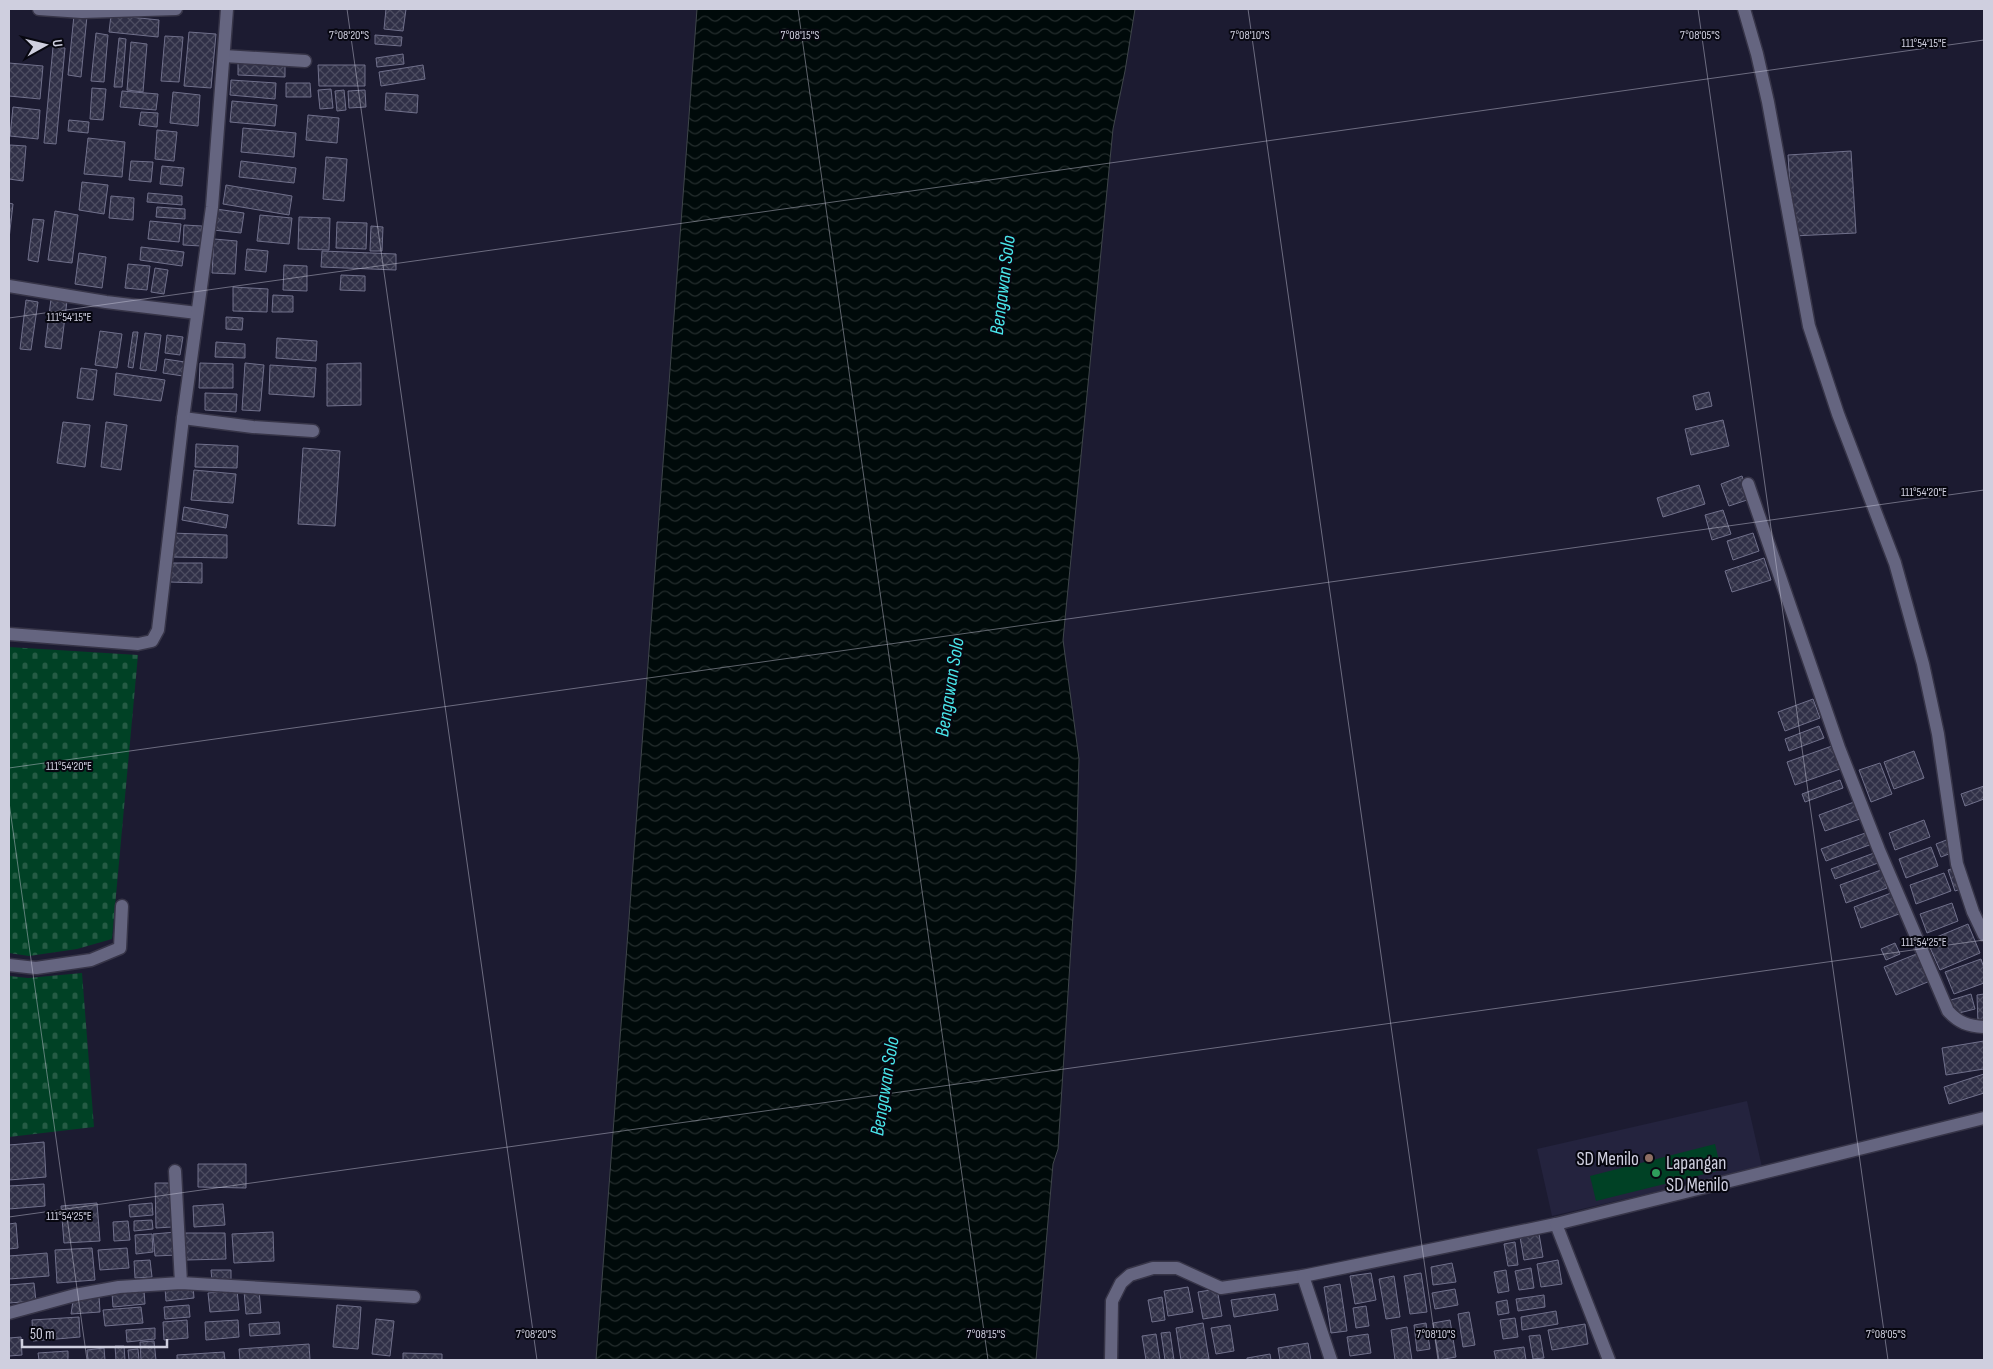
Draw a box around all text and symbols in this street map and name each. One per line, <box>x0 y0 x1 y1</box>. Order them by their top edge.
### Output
north arrow <box>20 20 70 70</box>
text: 7°08'20"S <box>329 28 369 43</box>
text: 7°08'15"S <box>781 28 819 43</box>
text: 7°08'10"S <box>1230 28 1270 43</box>
text: 7°08'05"S <box>1680 28 1720 43</box>
text: 111°54'15"E <box>1902 36 1946 51</box>
text: U <box>48 38 66 48</box>
water label: Bengawan Solo <box>985 234 1021 336</box>
text: 111°54'15"E <box>47 310 91 325</box>
text: 111°54'20"E <box>1901 485 1947 500</box>
water label: Bengawan Solo <box>930 636 970 738</box>
text: 111°54'20"E <box>46 759 92 774</box>
text: 111°54'25"E <box>1901 935 1947 950</box>
water label: Bengawan Solo <box>865 1035 905 1137</box>
place label: SD Menilo <box>1576 1148 1639 1171</box>
marker: SD Menilo <box>1643 1152 1655 1164</box>
place label: Lapangan SD Menilo <box>1666 1152 1729 1197</box>
marker: Lapangan SD Menilo <box>1650 1167 1662 1179</box>
text: 111°54'25"E <box>46 1209 92 1224</box>
scale bar <box>22 1316 168 1348</box>
text: 50 m <box>30 1325 55 1344</box>
text: 7°08'20"S <box>516 1327 556 1342</box>
text: 7°08'15"S <box>967 1327 1005 1342</box>
text: 7°08'10"S <box>1416 1327 1456 1342</box>
text: 7°08'05"S <box>1866 1327 1906 1342</box>

